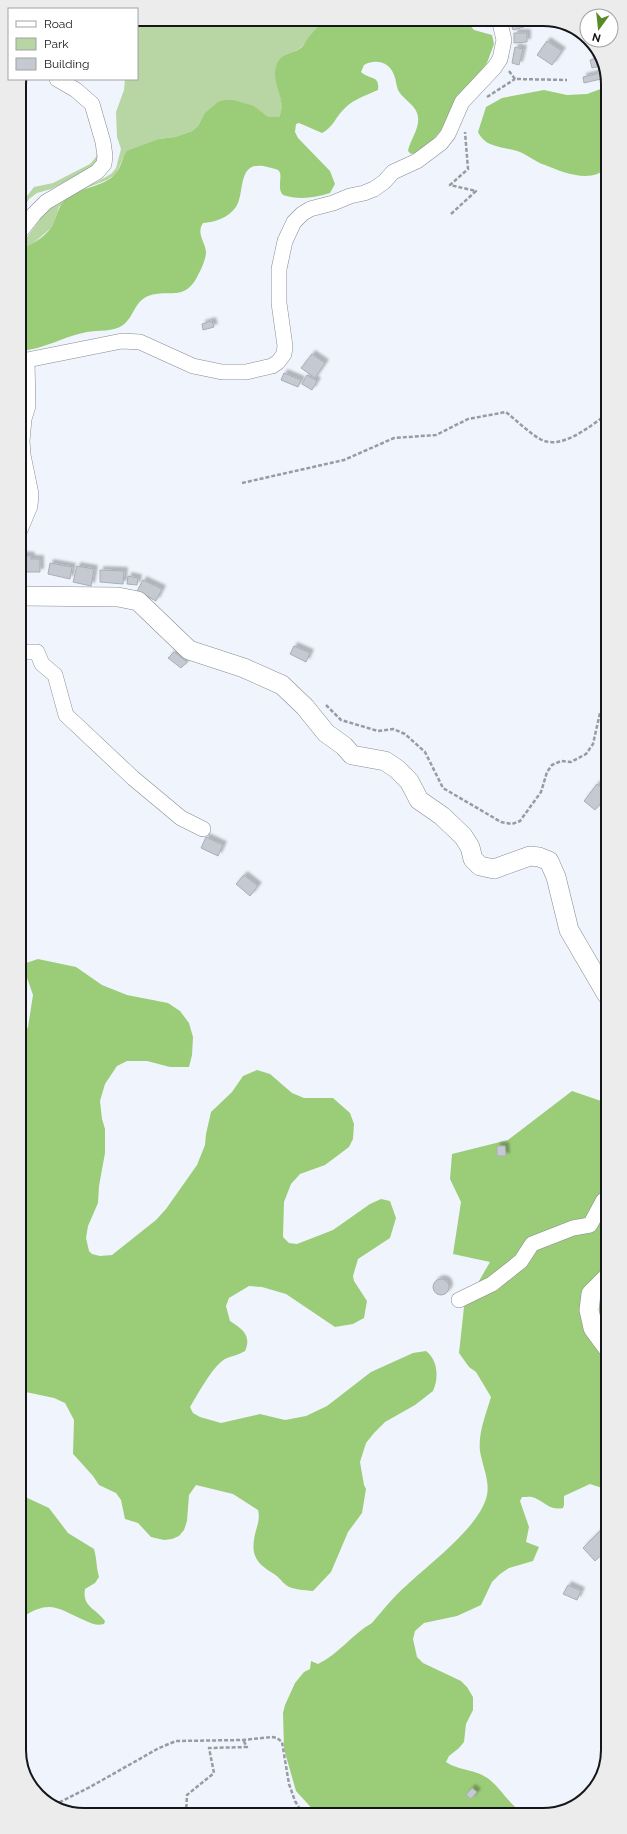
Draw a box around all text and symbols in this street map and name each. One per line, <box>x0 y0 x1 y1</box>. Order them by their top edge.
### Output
legend <box>8 8 138 80</box>
north arrow <box>579 8 619 48</box>
text: Road <box>44 17 73 31</box>
text: N <box>591 30 602 45</box>
text: Park <box>44 37 69 51</box>
text: Building <box>44 57 90 71</box>

